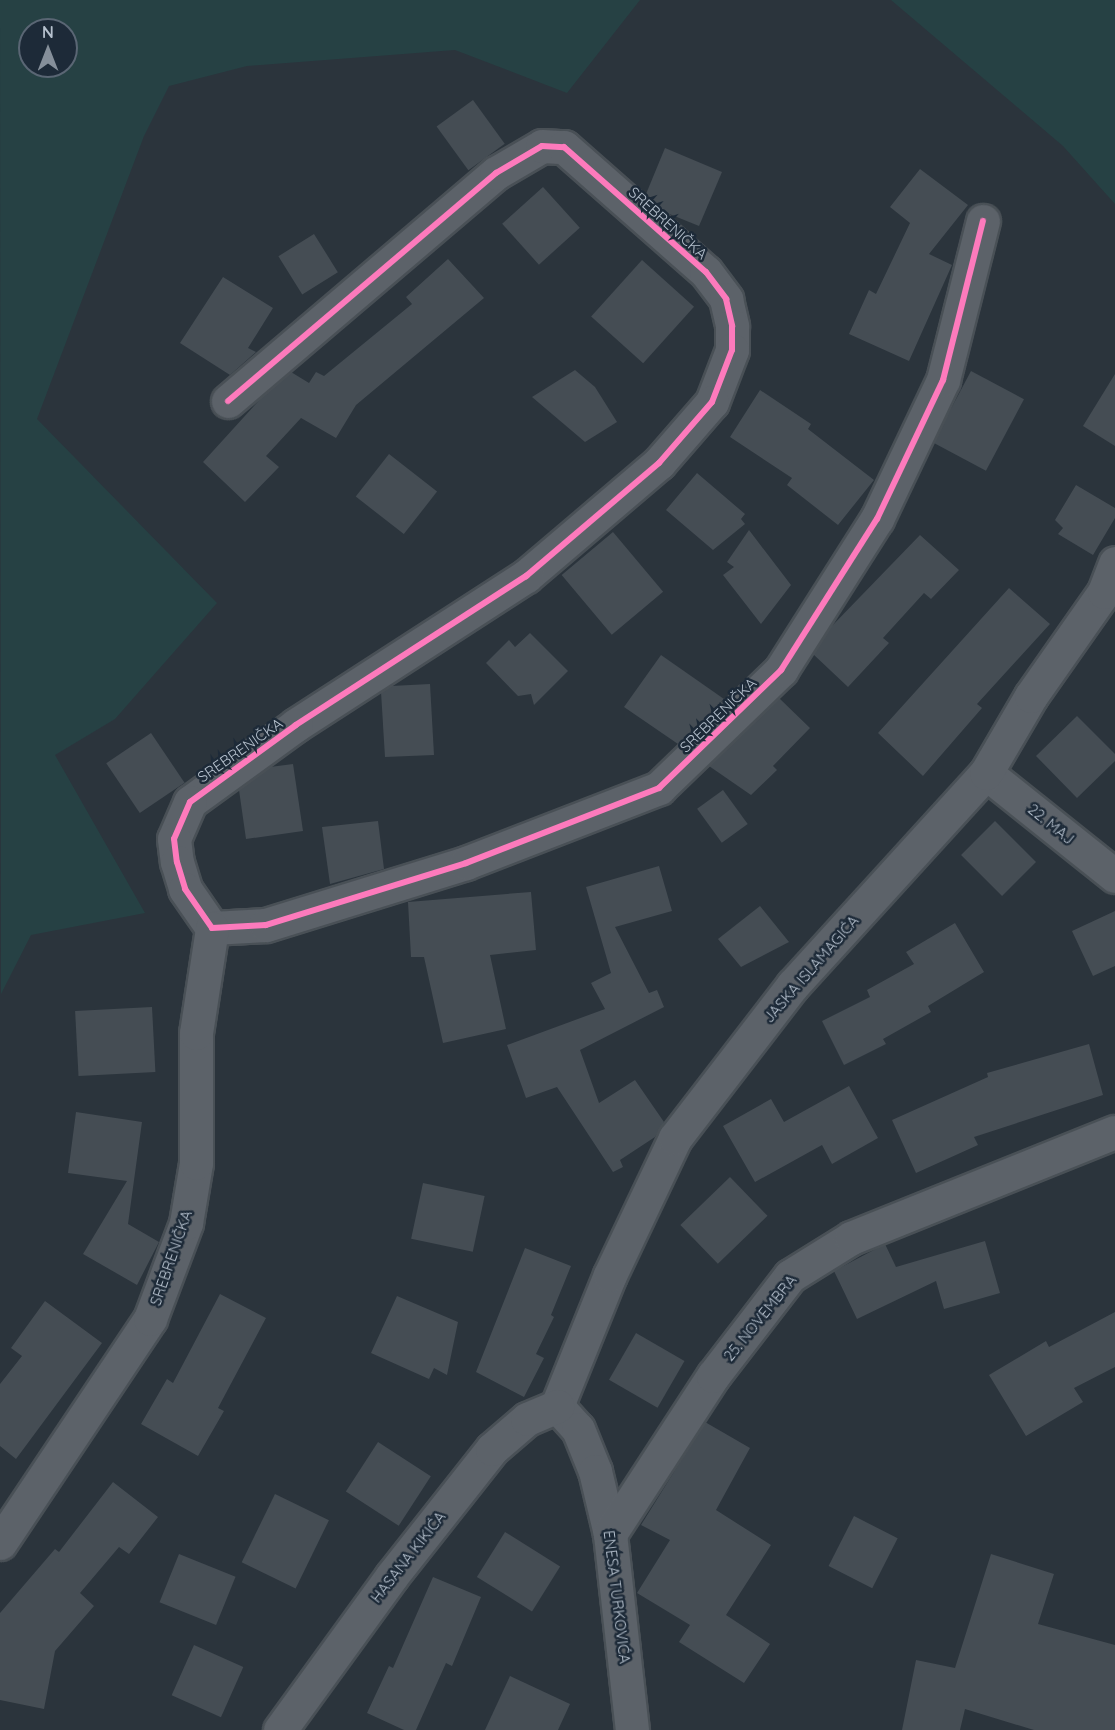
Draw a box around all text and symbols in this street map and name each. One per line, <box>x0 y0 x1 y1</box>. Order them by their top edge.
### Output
north arrow <box>18 18 78 78</box>
text: N <box>42 22 54 42</box>
street label: SREBRENIČKA <box>625 183 711 263</box>
street label: SREBRENIČKA <box>676 674 760 756</box>
street label: SREBRENIČKA <box>194 714 286 786</box>
street label: 22. MAJ <box>1024 800 1078 848</box>
street label: JASKA ISLAMAGIĆA <box>760 912 862 1026</box>
street label: SREBRENIČKA <box>146 1208 196 1308</box>
street label: 25. NOVEMBRA <box>720 1271 800 1365</box>
street label: HASANA KIKIĆA <box>367 1508 449 1606</box>
street label: ENESA TURKOVIĆA <box>600 1529 634 1665</box>

